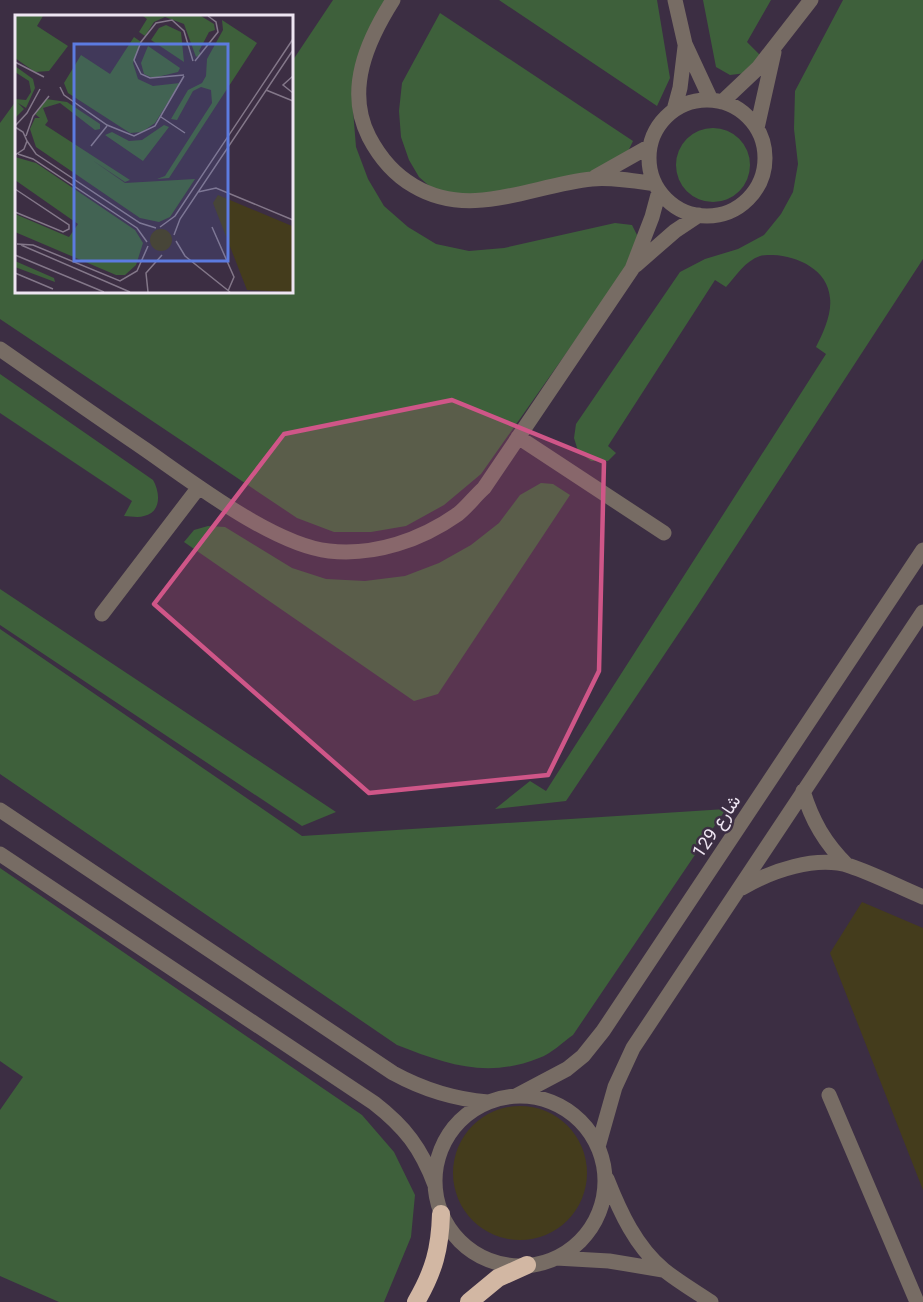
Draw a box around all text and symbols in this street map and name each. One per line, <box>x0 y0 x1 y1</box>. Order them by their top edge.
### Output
inset map <box>15 15 292 292</box>
street label: شارع 129 <box>687 791 746 862</box>

